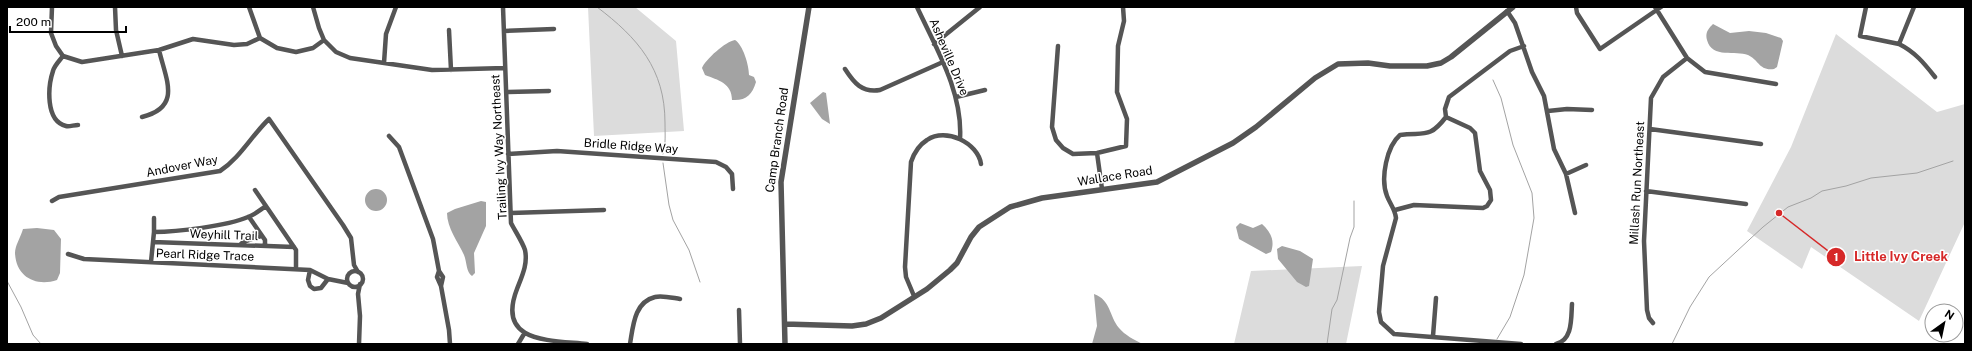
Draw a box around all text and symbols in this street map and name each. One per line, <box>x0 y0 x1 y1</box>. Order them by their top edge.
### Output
scale bar <box>10 8 126 34</box>
text: 200 m <box>16 15 51 29</box>
street label: Asheville Drive <box>926 16 972 98</box>
street label: Trailing Ivy Way Northeast <box>488 74 510 220</box>
street label: Camp Branch Road <box>763 87 791 193</box>
street label: Millash Run Northeast <box>1627 120 1647 245</box>
street label: Bridle Ridge Way <box>583 136 679 156</box>
street label: Andover Way <box>145 152 220 180</box>
street label: Wallace Road <box>1076 163 1154 189</box>
street label: Weyhill Trail <box>190 227 259 243</box>
callout: Little Ivy Creek <box>1826 244 1956 269</box>
street label: Pearl Ridge Trace <box>156 246 255 264</box>
text: Little Ivy Creek <box>1854 249 1948 264</box>
text: 1 <box>1833 250 1839 264</box>
north arrow <box>1924 303 1964 343</box>
text: N <box>1943 307 1956 322</box>

